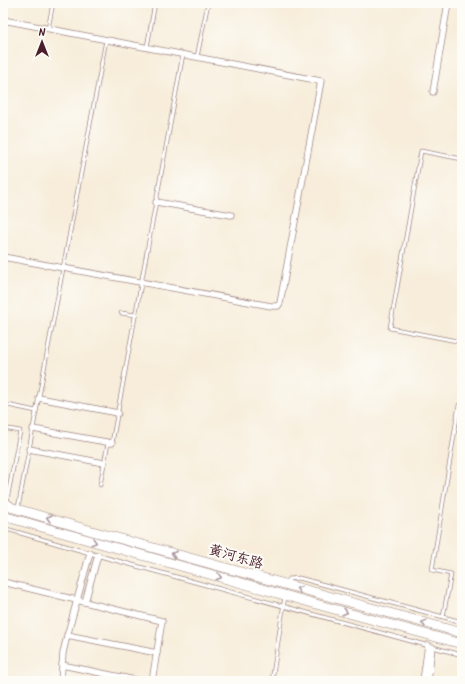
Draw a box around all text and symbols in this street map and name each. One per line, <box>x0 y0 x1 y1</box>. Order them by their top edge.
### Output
north arrow <box>22 22 62 62</box>
text: N <box>39 24 46 42</box>
one-way arrow <box>45 514 52 523</box>
one-way arrow <box>91 537 98 546</box>
street label: 黄河东路 <box>206 539 266 575</box>
one-way arrow <box>171 550 178 559</box>
one-way arrow <box>216 573 223 581</box>
one-way arrow <box>296 585 303 594</box>
one-way arrow <box>341 608 348 616</box>
one-way arrow <box>421 619 428 628</box>

